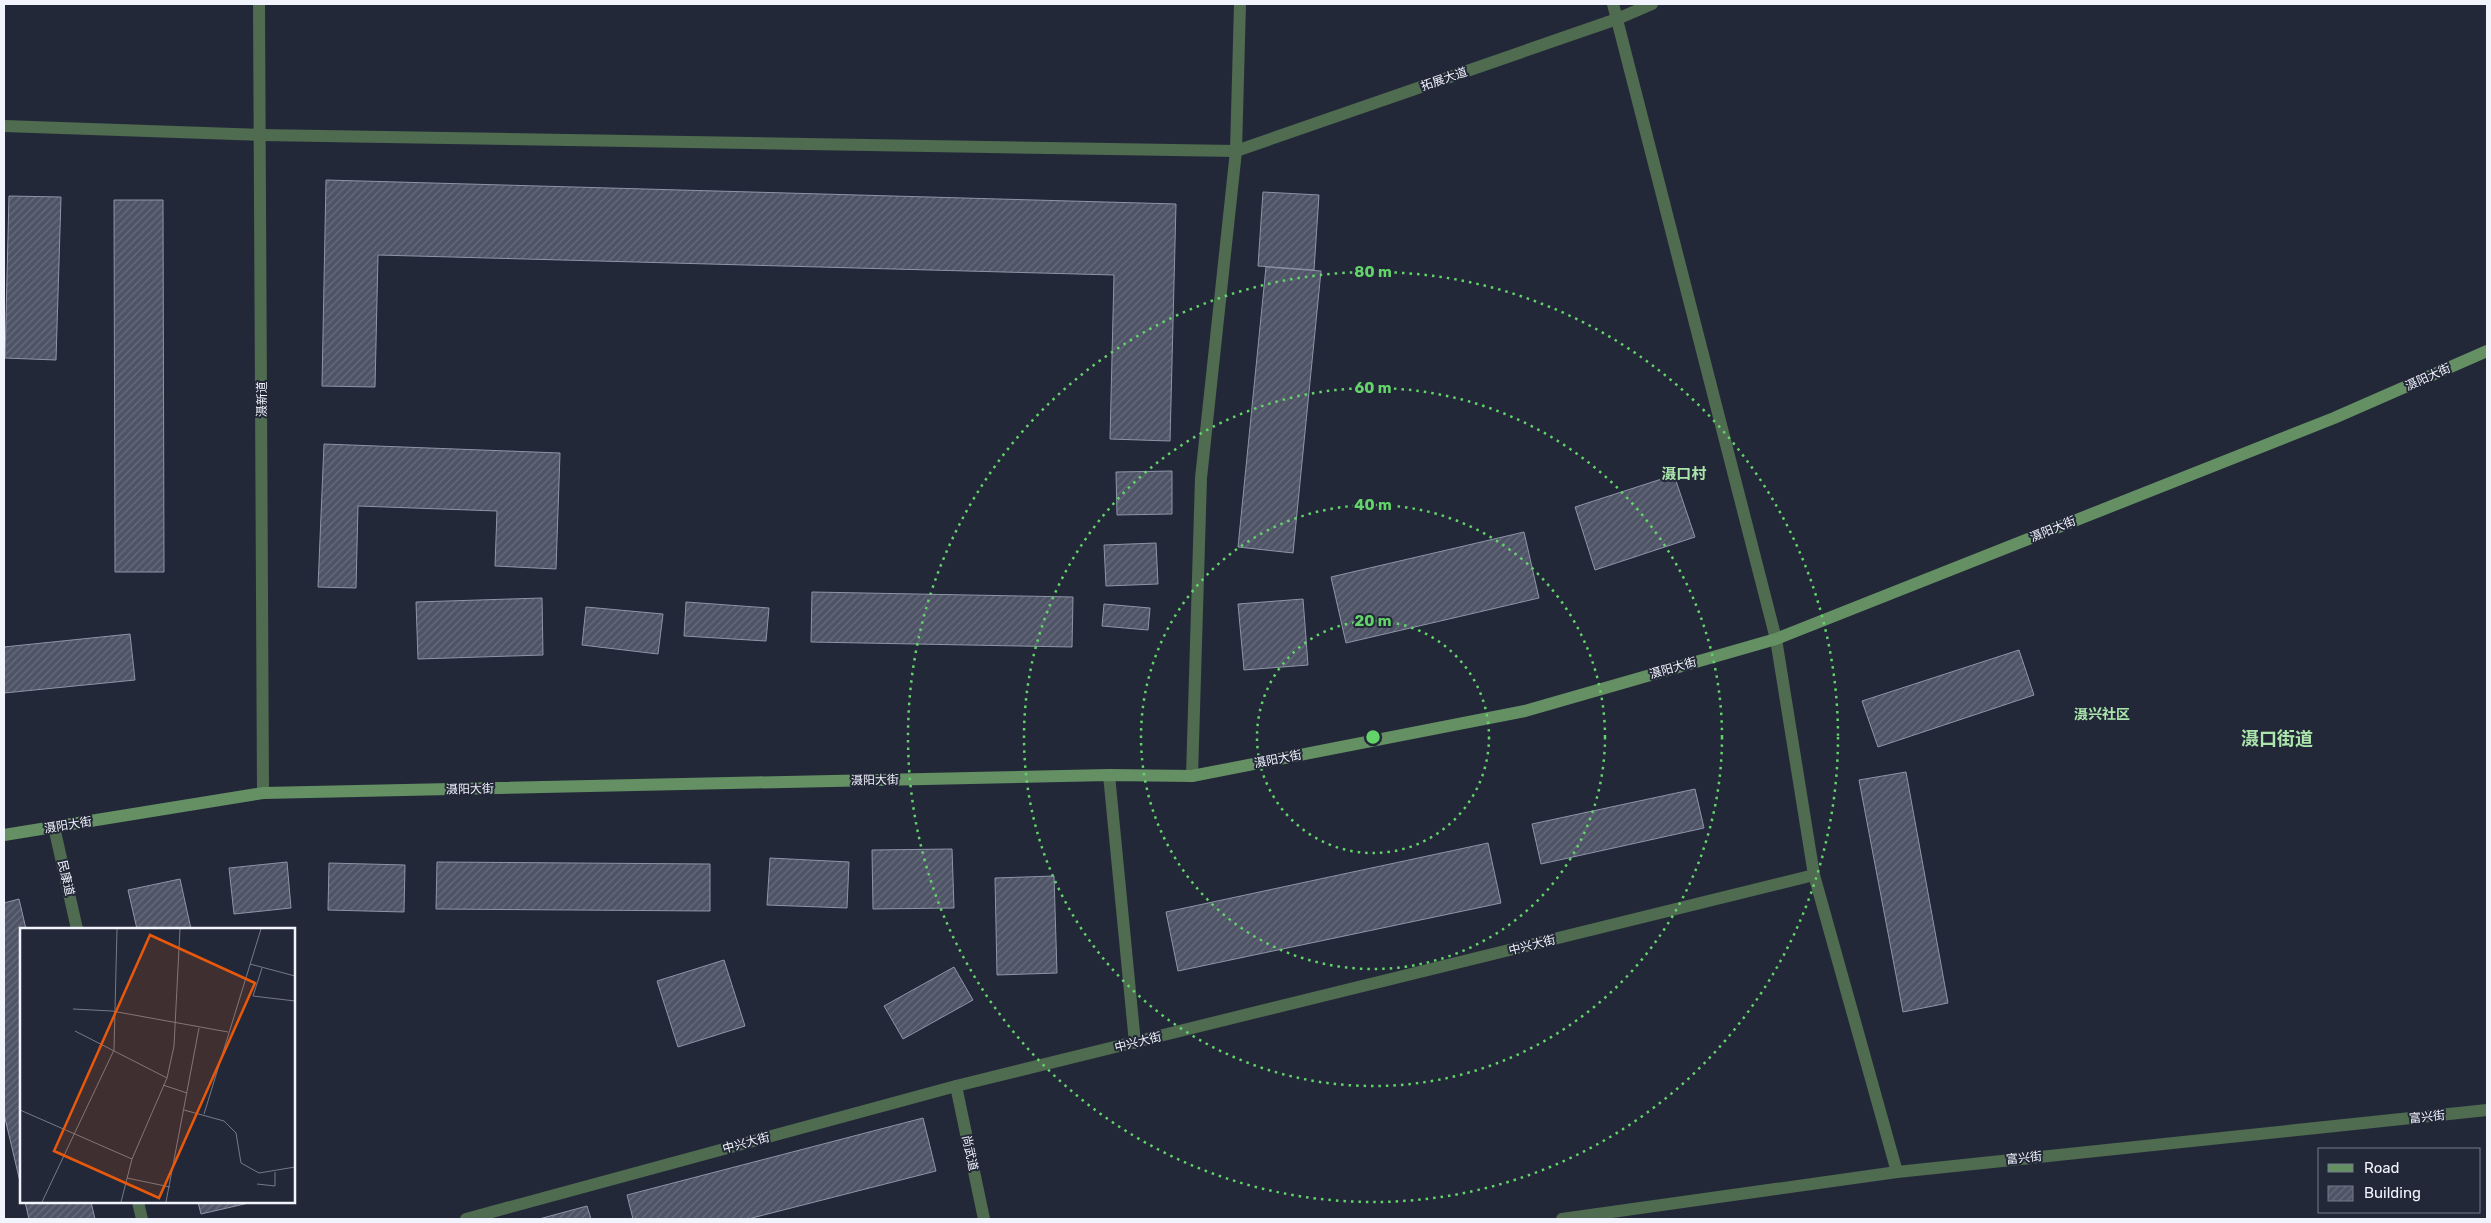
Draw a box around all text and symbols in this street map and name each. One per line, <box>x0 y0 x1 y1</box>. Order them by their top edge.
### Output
street label: 拓展大道 <box>1419 65 1469 93</box>
text: 80 m <box>1354 263 1392 281</box>
street label: 滠阳大街 <box>2403 361 2453 393</box>
text: 60 m <box>1355 379 1391 397</box>
street label: 滠新道 <box>255 381 269 417</box>
district label: 滠口村 <box>1661 465 1707 483</box>
text: 40 m <box>1354 496 1392 514</box>
street label: 滠阳大街 <box>2028 514 2078 544</box>
text: 20 m <box>1355 612 1391 630</box>
street label: 滠阳大街 <box>1648 655 1698 681</box>
district label: 滠兴社区 <box>2074 706 2130 723</box>
centre of rings <box>1364 728 1382 746</box>
district label: 滠口街道 <box>2241 728 2313 750</box>
street label: 滠阳大街 <box>1253 748 1303 770</box>
street label: 滠阳大街 <box>851 773 899 787</box>
street label: 滠阳大街 <box>446 782 494 796</box>
street label: 滠阳大街 <box>43 814 93 836</box>
street label: 民康道 <box>55 859 77 897</box>
inset map <box>20 928 295 1203</box>
street label: 中兴大街 <box>1507 932 1557 958</box>
street label: 中兴大街 <box>1113 1029 1163 1055</box>
street label: 富兴街 <box>2408 1108 2446 1126</box>
street label: 中兴大街 <box>721 1130 771 1156</box>
street label: 尚武道 <box>959 1134 981 1172</box>
legend <box>2318 1148 2481 1213</box>
street label: 富兴街 <box>2005 1149 2043 1167</box>
text: Road <box>2364 1159 2400 1177</box>
text: Building <box>2364 1184 2421 1202</box>

